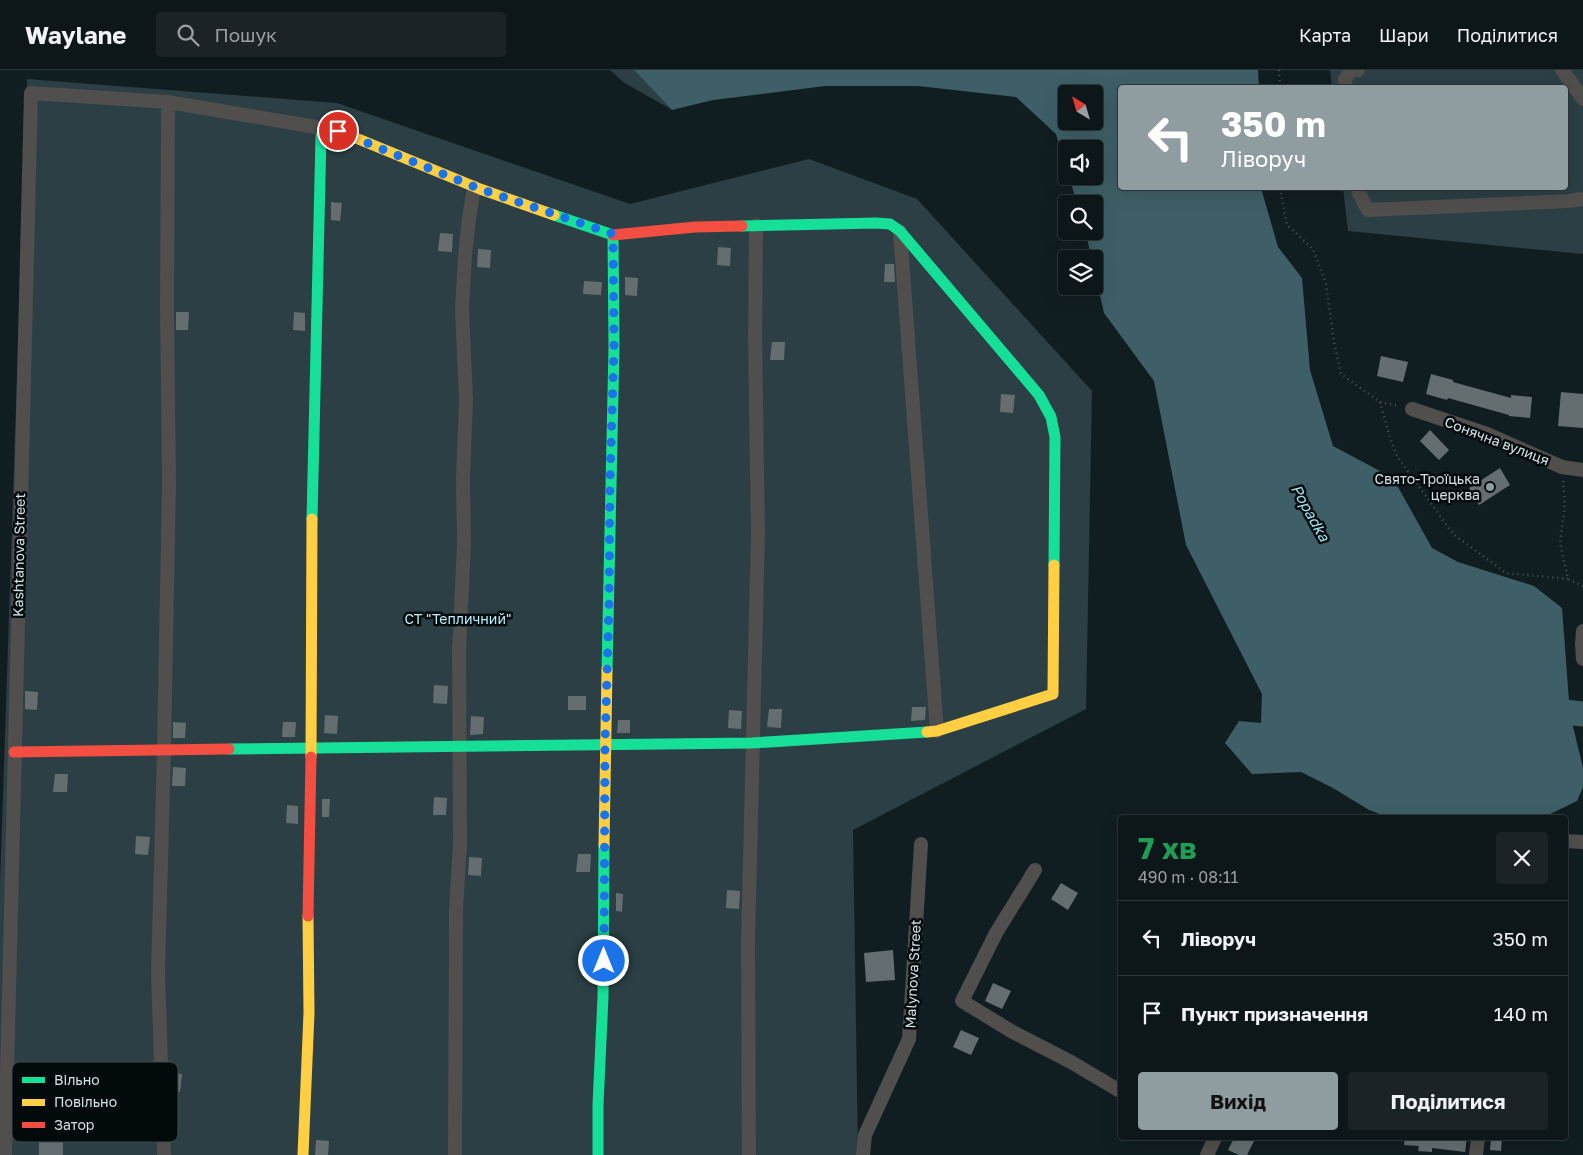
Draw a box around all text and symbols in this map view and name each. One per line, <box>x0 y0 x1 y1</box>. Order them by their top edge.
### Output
search box <box>156 12 506 57</box>
text: Waylane <box>25 20 126 49</box>
icon: search <box>174 21 202 49</box>
text: Пошук <box>214 23 277 46</box>
text: Карта <box>1299 24 1351 46</box>
text: Шари <box>1379 24 1429 46</box>
text: Поділитися <box>1457 24 1558 46</box>
north arrow <box>1058 85 1102 130</box>
map controls <box>1058 85 1103 295</box>
text: 350 m <box>1221 103 1326 145</box>
icon: left <box>1138 105 1203 170</box>
pin <box>317 110 359 152</box>
icon: arrive <box>324 117 352 145</box>
button: sound <box>1058 140 1103 185</box>
text: Ліворуч <box>1221 145 1306 172</box>
button: search <box>1058 195 1103 240</box>
button: layers <box>1058 250 1103 295</box>
street label: Сонячна вулиця <box>1442 413 1552 468</box>
place label: Свято-Троїцька церква <box>1375 470 1480 503</box>
water label: Popadka <box>1288 481 1334 545</box>
marker: Свято-Троїцька церква <box>1484 481 1496 493</box>
street label: Kashtanova Street <box>9 493 28 617</box>
park label: СТ "Тепличний" <box>405 610 511 627</box>
text: 7 хв <box>1138 830 1197 866</box>
button: close <box>1496 832 1548 884</box>
text: 490 m · 08:11 <box>1138 867 1238 887</box>
street label: Malynova Street <box>901 919 924 1029</box>
icon: left <box>1138 924 1166 952</box>
text: Ліворуч <box>1181 927 1256 950</box>
text: 350 m <box>1493 927 1548 950</box>
position arrow <box>577 934 629 986</box>
icon: arrive <box>1138 999 1166 1027</box>
text: Пункт призначення <box>1181 1002 1368 1025</box>
text: 140 m <box>1494 1002 1548 1025</box>
legend <box>12 1062 178 1142</box>
text: Вільно <box>54 1071 100 1088</box>
button: Вихід <box>1138 1072 1338 1130</box>
button: Поділитися <box>1348 1072 1548 1130</box>
text: Повільно <box>54 1093 117 1110</box>
text: Затор <box>54 1116 94 1133</box>

